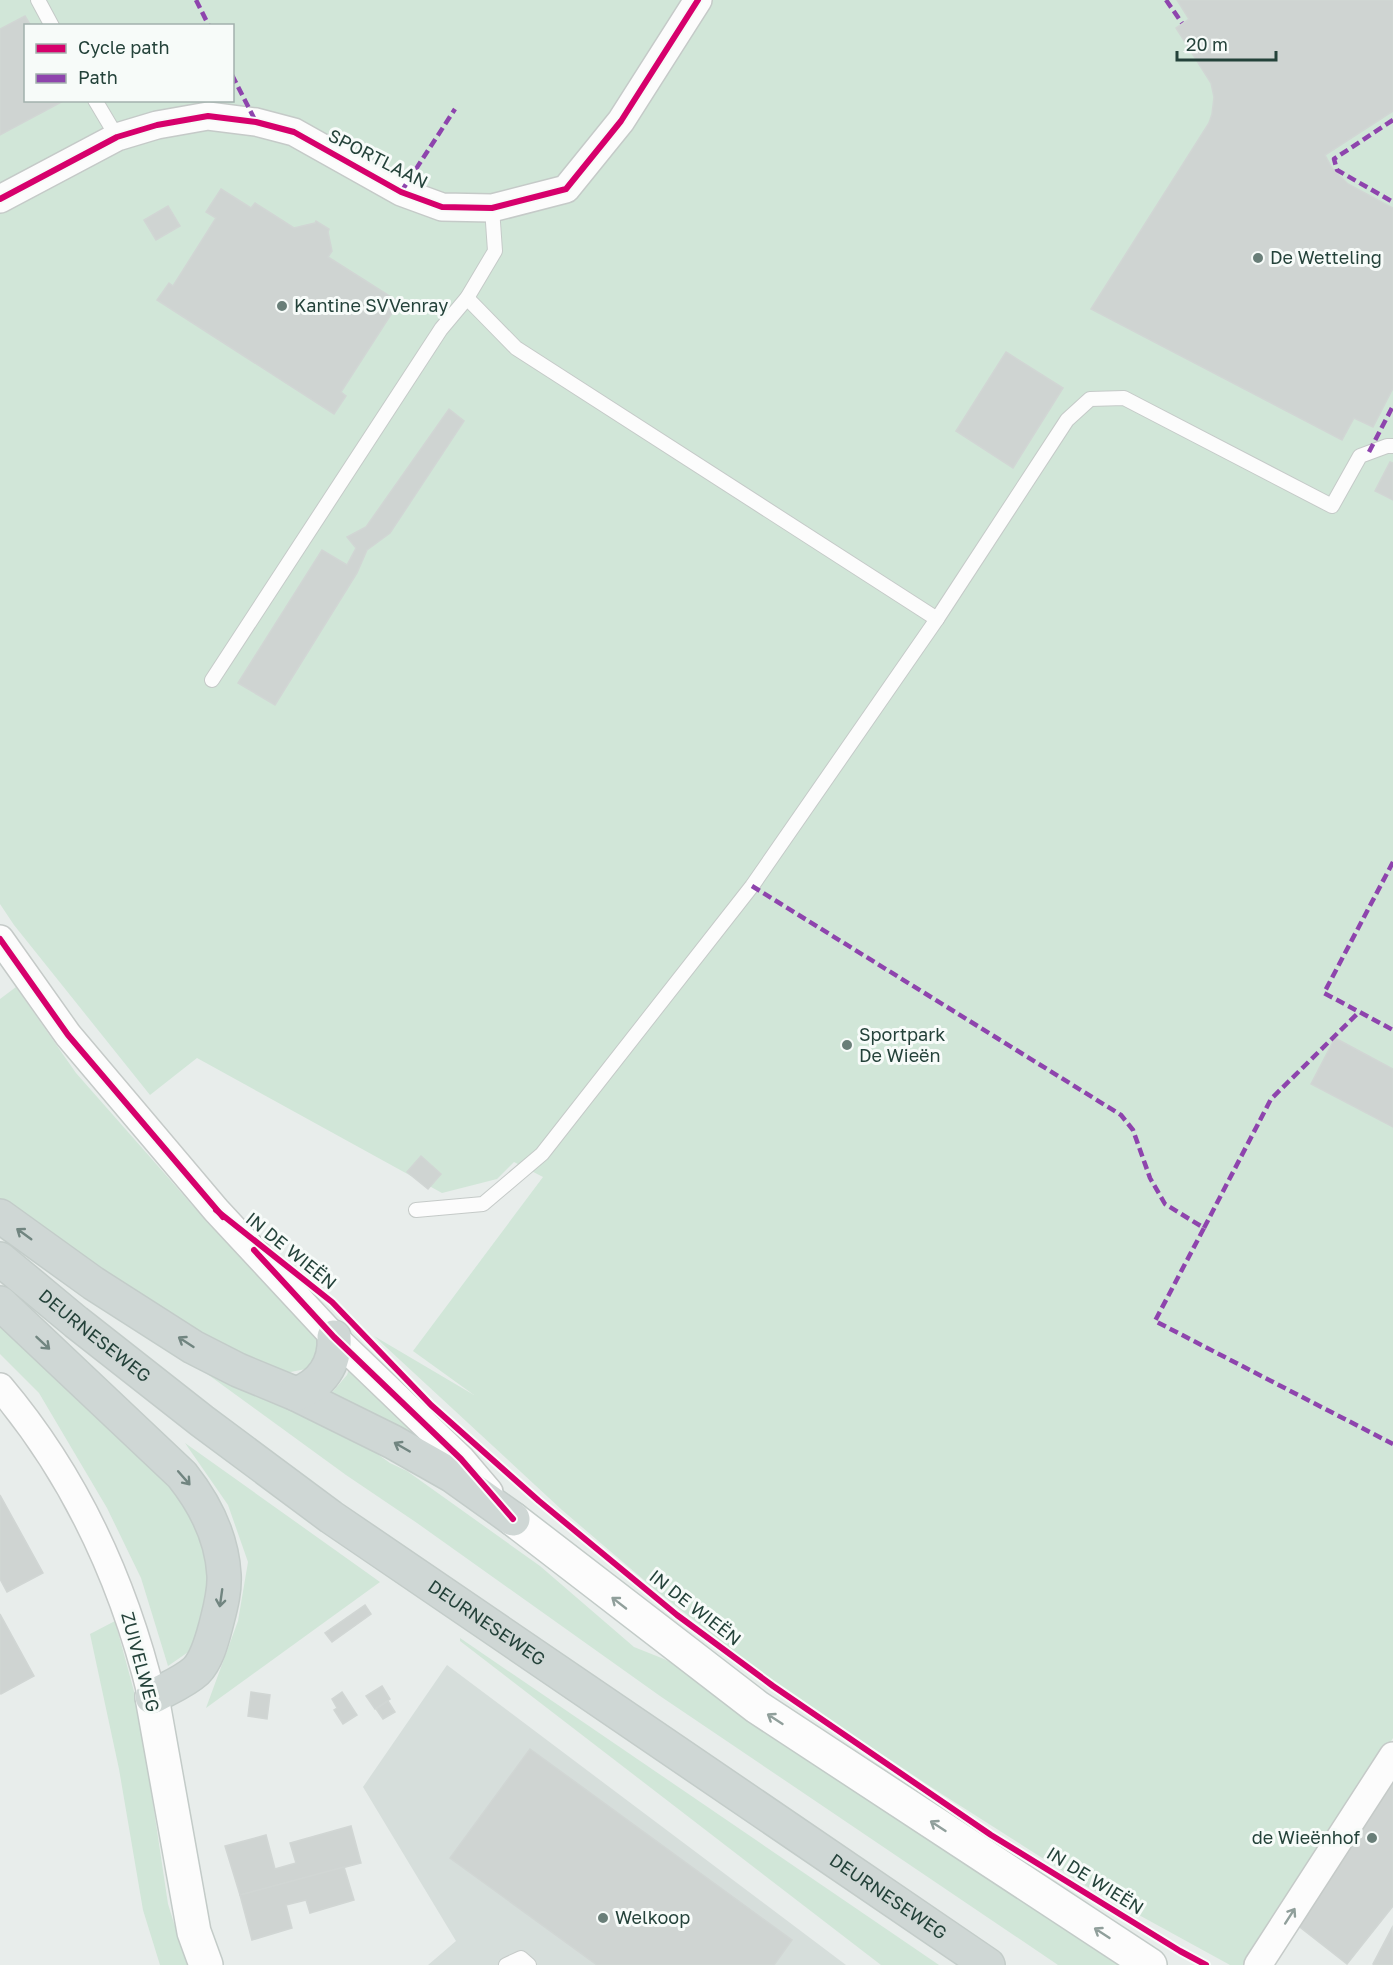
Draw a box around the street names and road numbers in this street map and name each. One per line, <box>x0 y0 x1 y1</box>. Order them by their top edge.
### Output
street label: SPORTLAAN <box>325 124 432 193</box>
street label: IN DE WIEËN <box>242 1207 341 1294</box>
street label: DEURNESEWEG <box>35 1284 156 1387</box>
street label: IN DE WIEËN <box>645 1565 746 1650</box>
street label: DEURNESEWEG <box>424 1575 550 1670</box>
street label: ZUIVELWEG <box>117 1609 165 1714</box>
street label: IN DE WIEËN <box>1043 1842 1148 1919</box>
street label: DEURNESEWEG <box>826 1848 951 1944</box>

